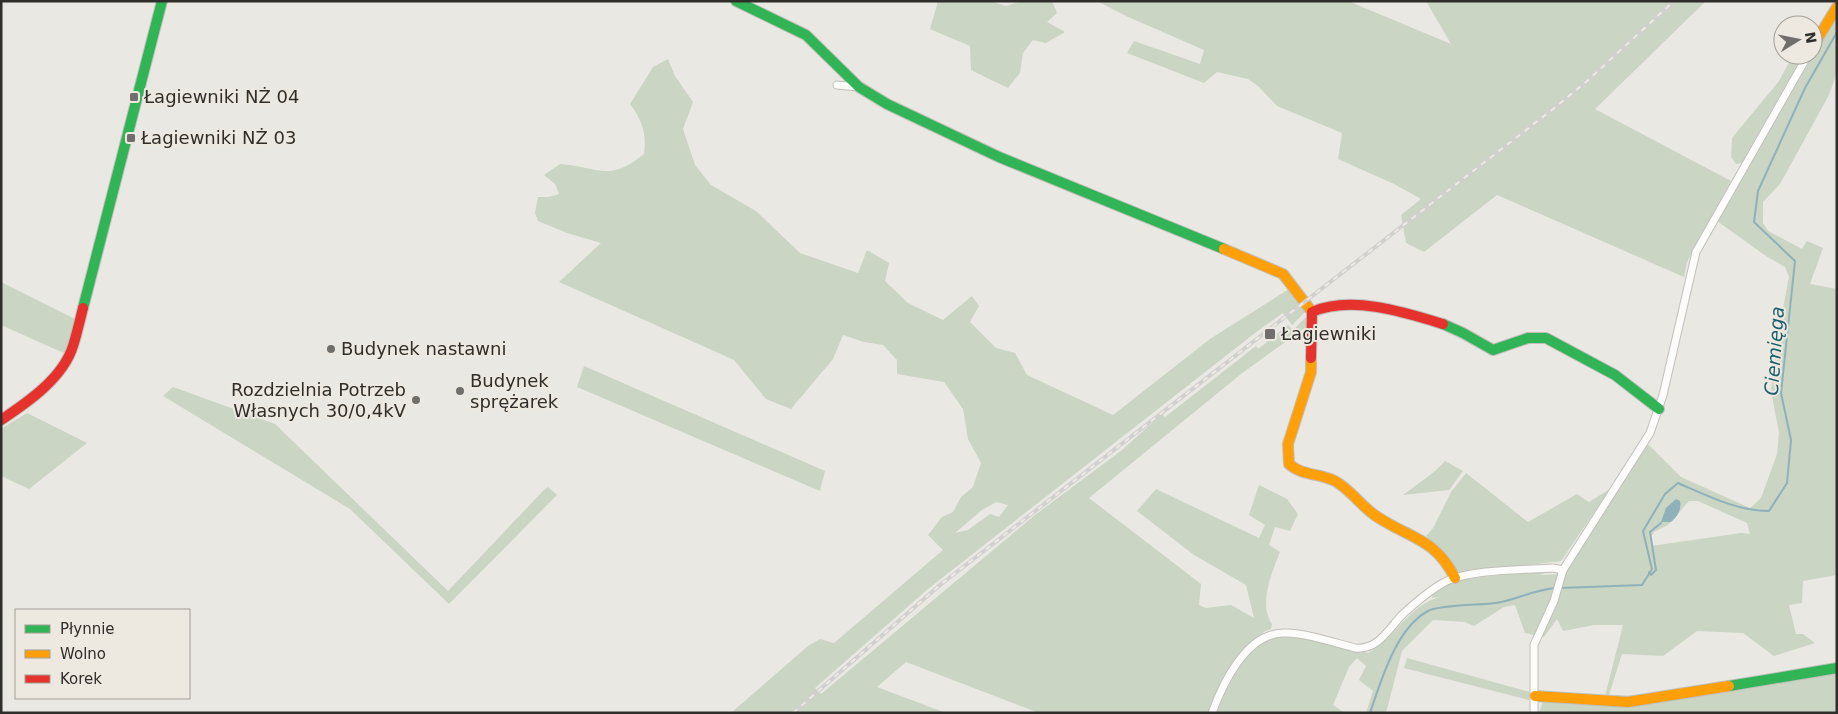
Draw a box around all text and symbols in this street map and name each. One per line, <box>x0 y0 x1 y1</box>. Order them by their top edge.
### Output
north arrow <box>1773 15 1823 65</box>
text: N <box>1802 31 1820 45</box>
place label: Łagiewniki NŻ 04 <box>143 86 299 107</box>
marker: Łagiewniki NŻ 04 <box>128 91 140 103</box>
place label: Łagiewniki NŻ 03 <box>140 127 296 148</box>
marker: Łagiewniki NŻ 03 <box>125 132 137 144</box>
water label: Ciemięga <box>1760 306 1788 396</box>
place label: Łagiewniki <box>1280 323 1376 344</box>
marker: Łagiewniki <box>1263 327 1277 341</box>
place label: Budynek nastawni <box>341 338 507 359</box>
marker: Budynek nastawni <box>325 343 337 355</box>
place label: Budynek sprężarek <box>470 370 559 412</box>
place label: Rozdzielnia Potrzeb Własnych 30/0,4kV <box>231 379 407 421</box>
marker: Budynek sprężarek <box>454 385 466 397</box>
marker: Rozdzielnia Potrzeb Własnych 30/0,4kV <box>410 394 422 406</box>
legend <box>15 609 190 699</box>
text: Płynnie <box>60 620 115 638</box>
text: Wolno <box>60 645 106 663</box>
text: Korek <box>60 670 102 688</box>

